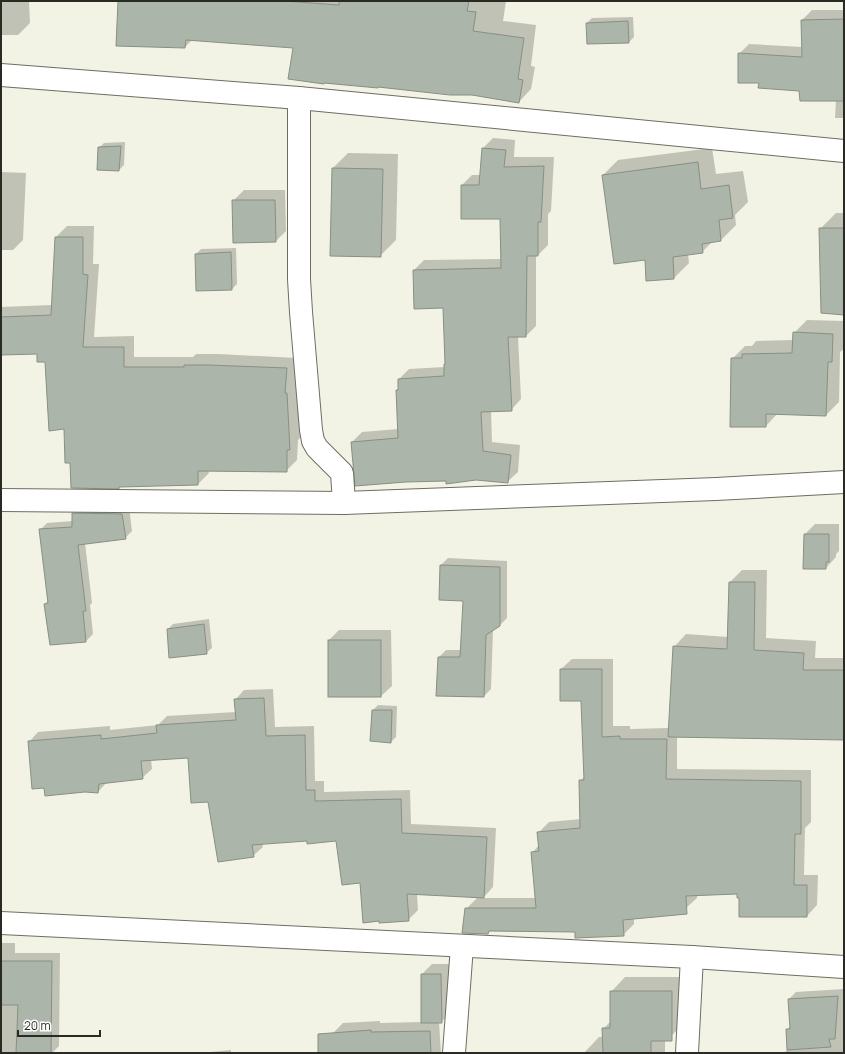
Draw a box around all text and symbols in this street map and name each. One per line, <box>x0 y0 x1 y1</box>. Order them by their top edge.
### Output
scale bar <box>18 1012 100 1038</box>
text: 20 m <box>24 1017 51 1034</box>

